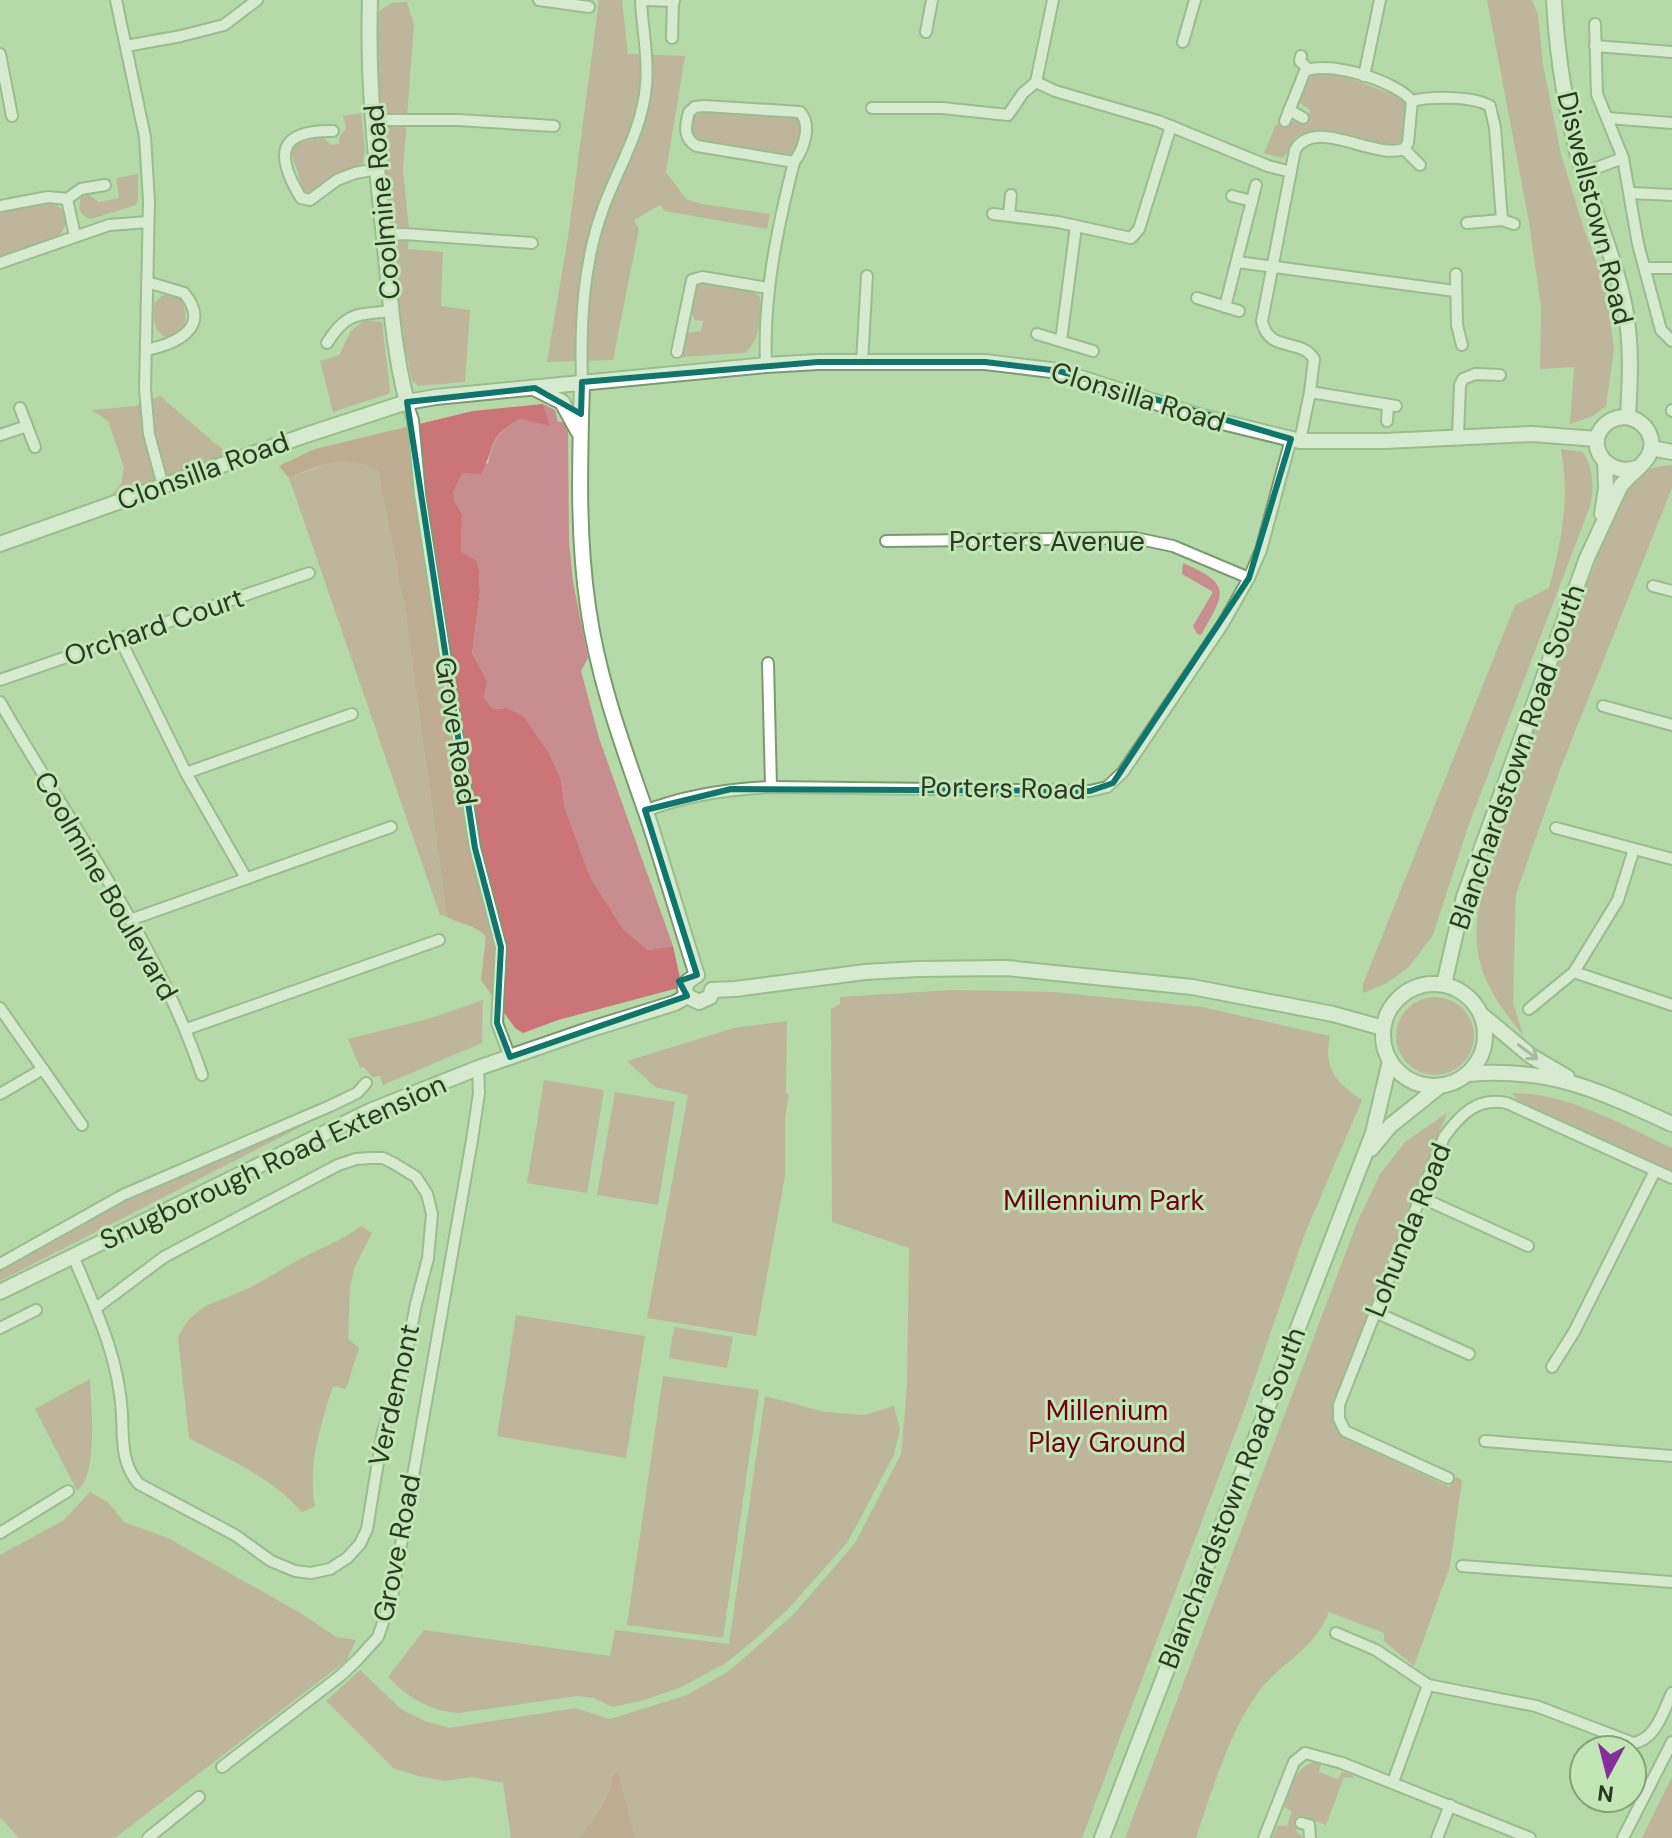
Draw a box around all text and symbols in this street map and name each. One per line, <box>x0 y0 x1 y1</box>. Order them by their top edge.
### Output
street label: Diswellstown Road <box>1548 88 1642 328</box>
street label: Coolmine Road <box>355 103 409 301</box>
street label: Clonsilla Road <box>1046 353 1230 441</box>
street label: Clonsilla Road <box>112 423 294 519</box>
street label: Porters Avenue <box>949 523 1145 560</box>
street label: Orchard Court <box>59 579 249 675</box>
street label: Blanchardstown Road South <box>1440 579 1594 935</box>
street label: Grove Road <box>426 654 486 808</box>
street label: Coolmine Boulevard <box>25 765 187 1007</box>
street label: Porters Road <box>920 768 1086 808</box>
one-way arrow <box>1517 1044 1538 1061</box>
street label: Snugborough Road Extension <box>94 1065 452 1259</box>
street label: Lohunda Road <box>1356 1138 1460 1322</box>
park label: Millennium Park <box>1003 1182 1205 1219</box>
street label: Verdemont <box>360 1320 428 1470</box>
street label: Blanchardstown Road South <box>1150 1322 1314 1674</box>
park label: Millenium Play Ground <box>1028 1392 1186 1461</box>
street label: Grove Road <box>365 1471 429 1625</box>
north arrow <box>1568 1734 1648 1814</box>
text: N <box>1596 1778 1615 1809</box>

